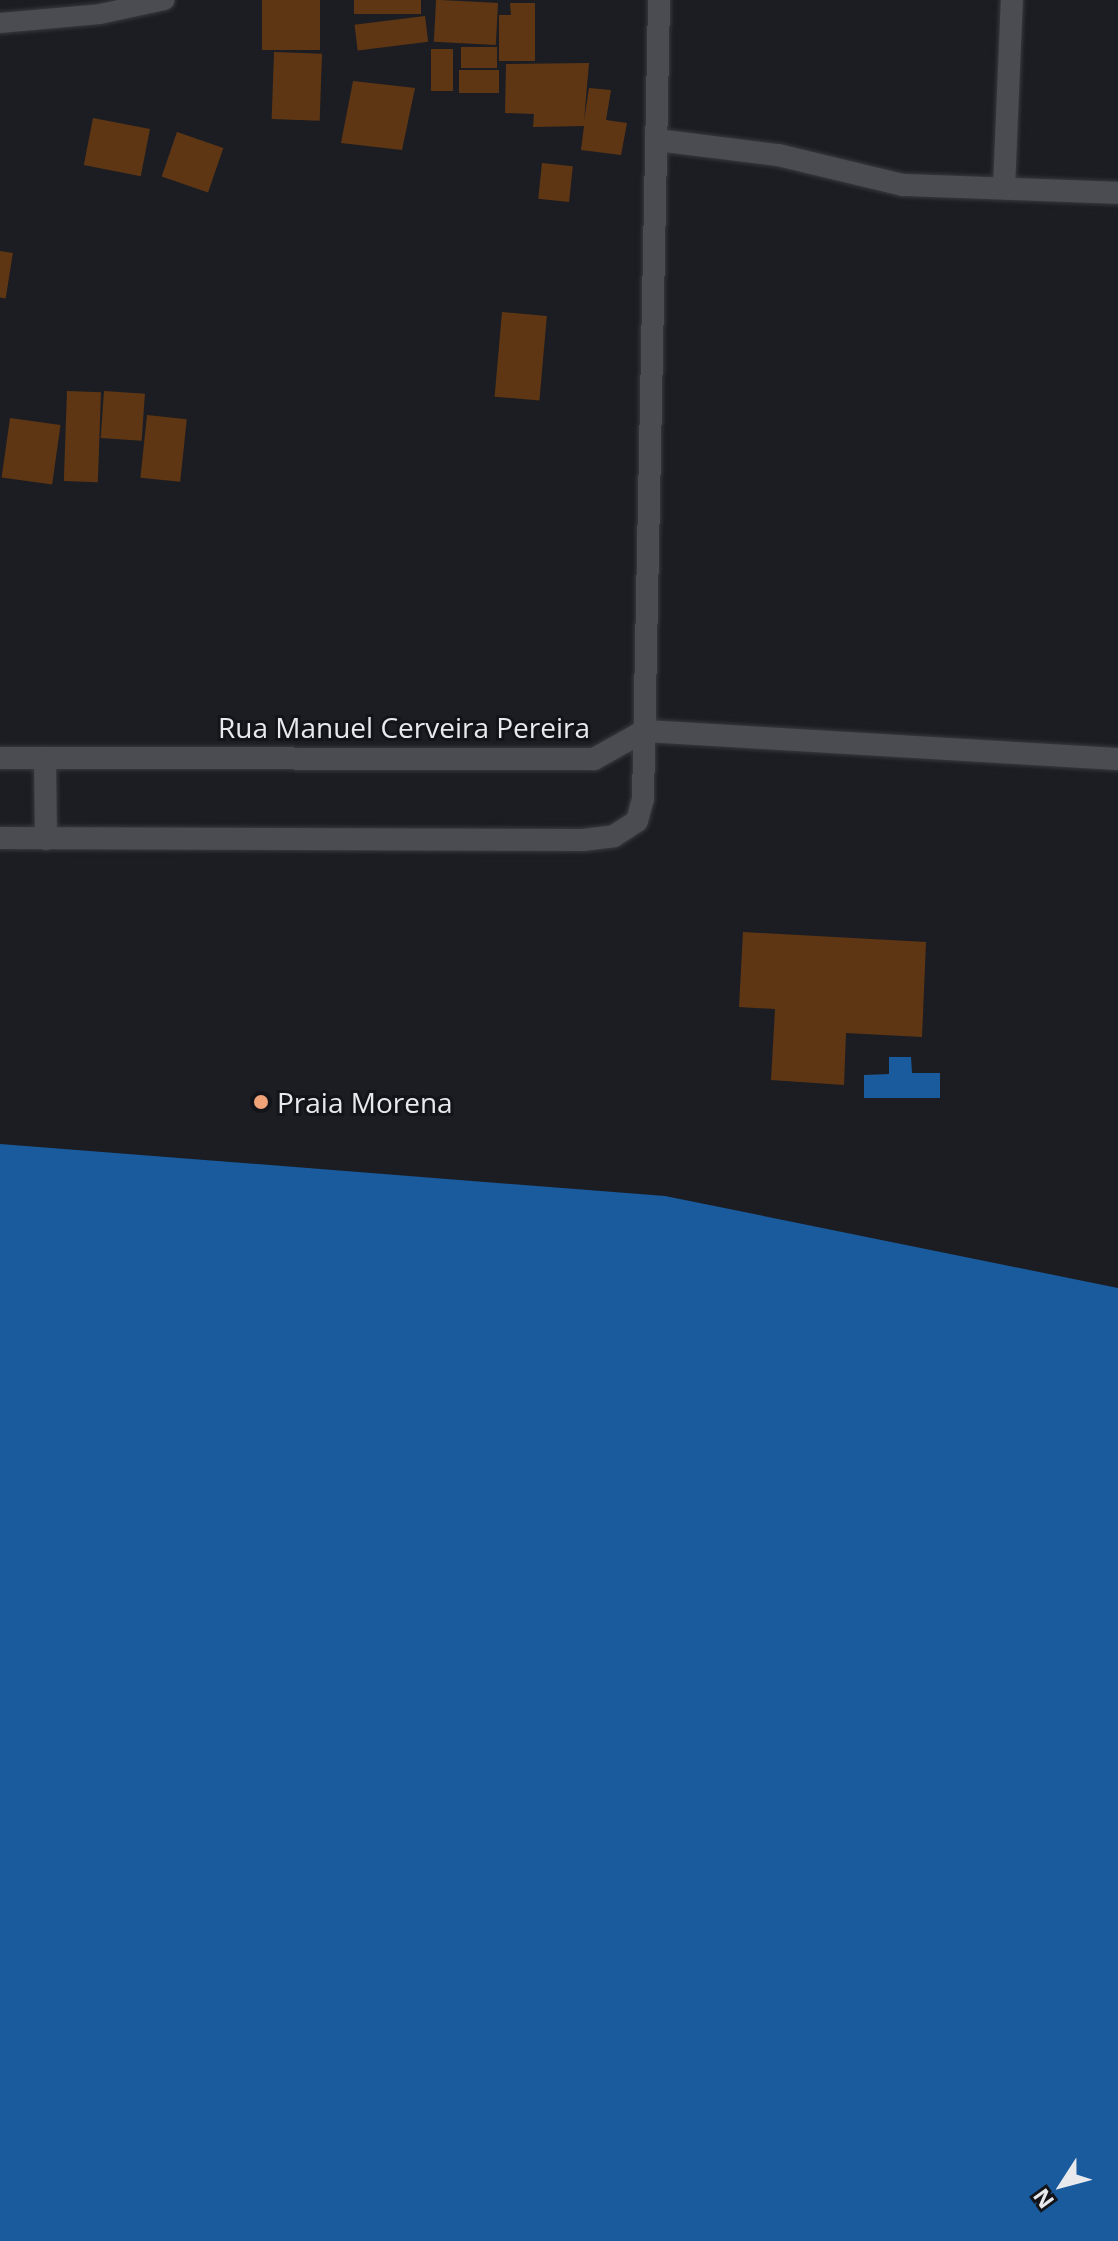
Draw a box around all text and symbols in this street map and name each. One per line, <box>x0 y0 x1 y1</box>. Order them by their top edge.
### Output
street label: Rua Manuel Cerveira Pereira <box>218 710 590 744</box>
place label: Praia Morena <box>277 1085 453 1119</box>
marker: Praia Morena <box>252 1093 270 1111</box>
north arrow <box>1022 2145 1102 2225</box>
text: N <box>1025 2183 1060 2215</box>

